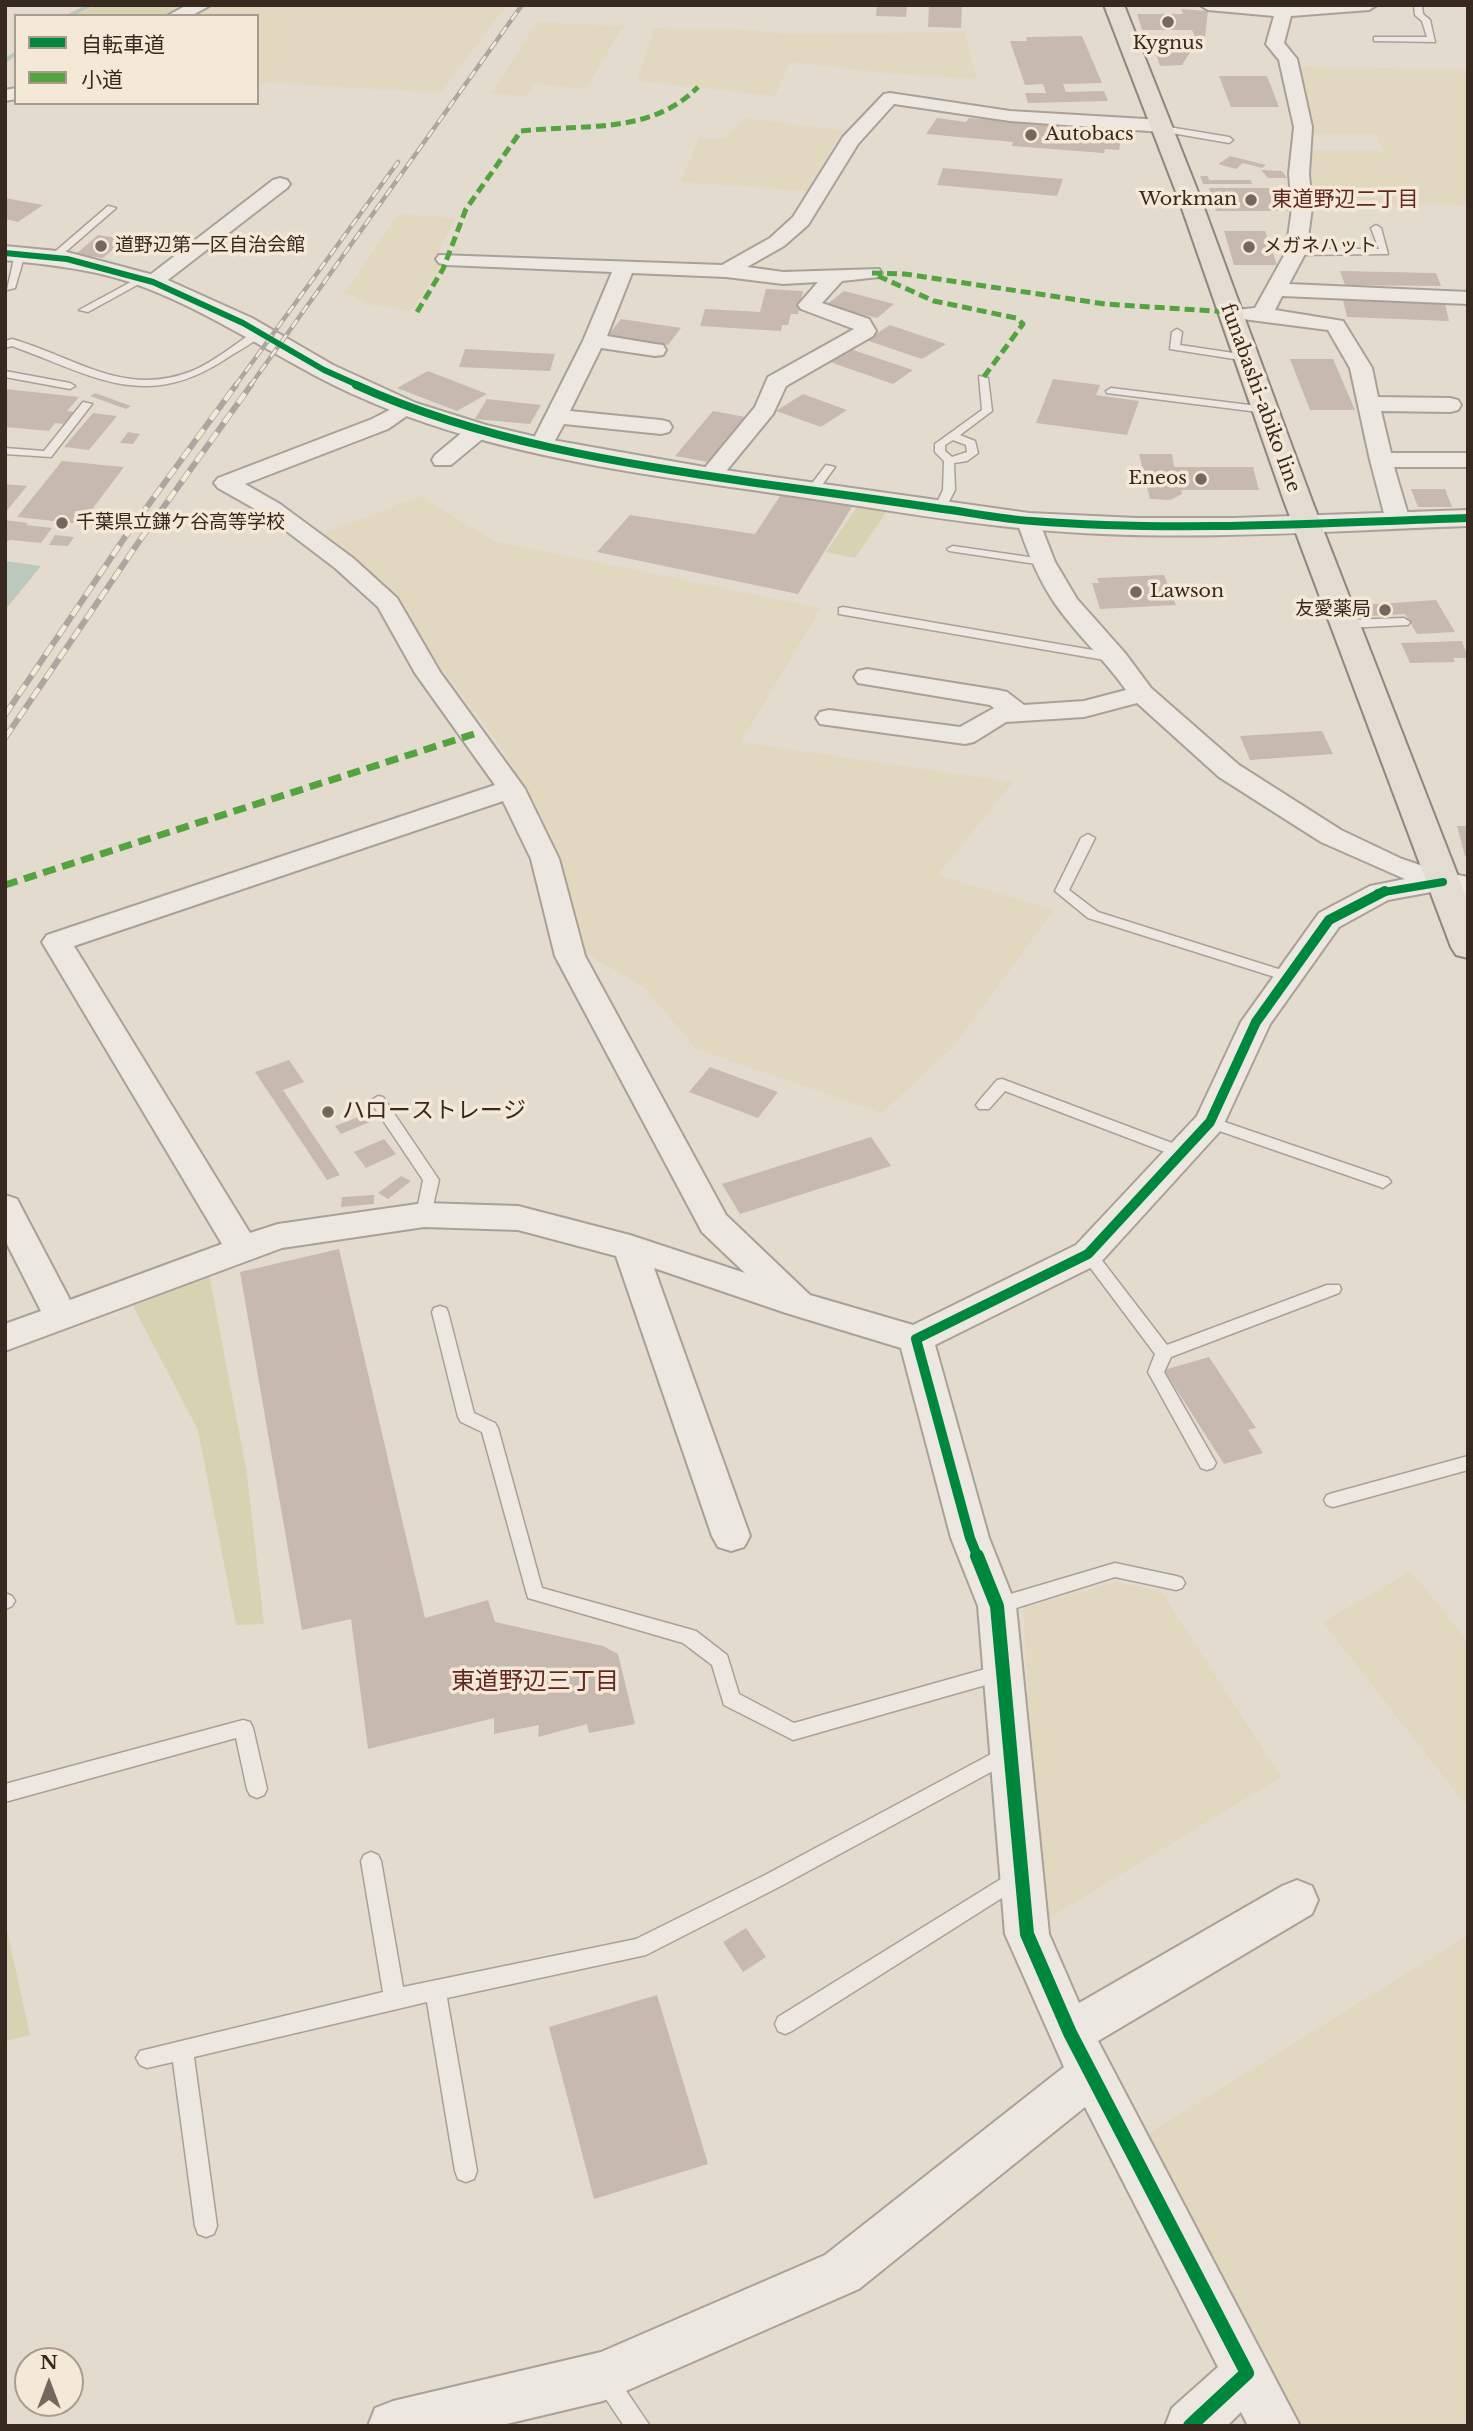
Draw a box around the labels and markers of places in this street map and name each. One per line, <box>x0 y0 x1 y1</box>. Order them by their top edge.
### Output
marker: Kygnus <box>1160 14 1176 30</box>
place label: Kygnus <box>1133 33 1203 55</box>
place label: Autobacs <box>1045 124 1134 146</box>
marker: Autobacs <box>1023 127 1039 143</box>
place label: Workman <box>1139 189 1237 211</box>
marker: Workman <box>1243 192 1259 208</box>
place label: 道野辺第一区自治会館 <box>115 235 305 257</box>
place label: メガネハット <box>1263 236 1377 258</box>
marker: 道野辺第一区自治会館 <box>93 238 109 254</box>
marker: メガネハット <box>1241 239 1257 255</box>
place label: Eneos <box>1128 468 1187 490</box>
marker: Eneos <box>1193 471 1209 487</box>
place label: 千葉県立鎌ケ谷高等学校 <box>76 512 285 534</box>
marker: 千葉県立鎌ケ谷高等学校 <box>54 515 70 531</box>
place label: Lawson <box>1150 581 1224 603</box>
marker: Lawson <box>1128 584 1144 600</box>
place label: 友愛薬局 <box>1295 599 1371 621</box>
marker: 友愛薬局 <box>1377 602 1393 618</box>
place label: ハローストレージ <box>342 1098 526 1126</box>
marker: ハローストレージ <box>320 1104 336 1120</box>

